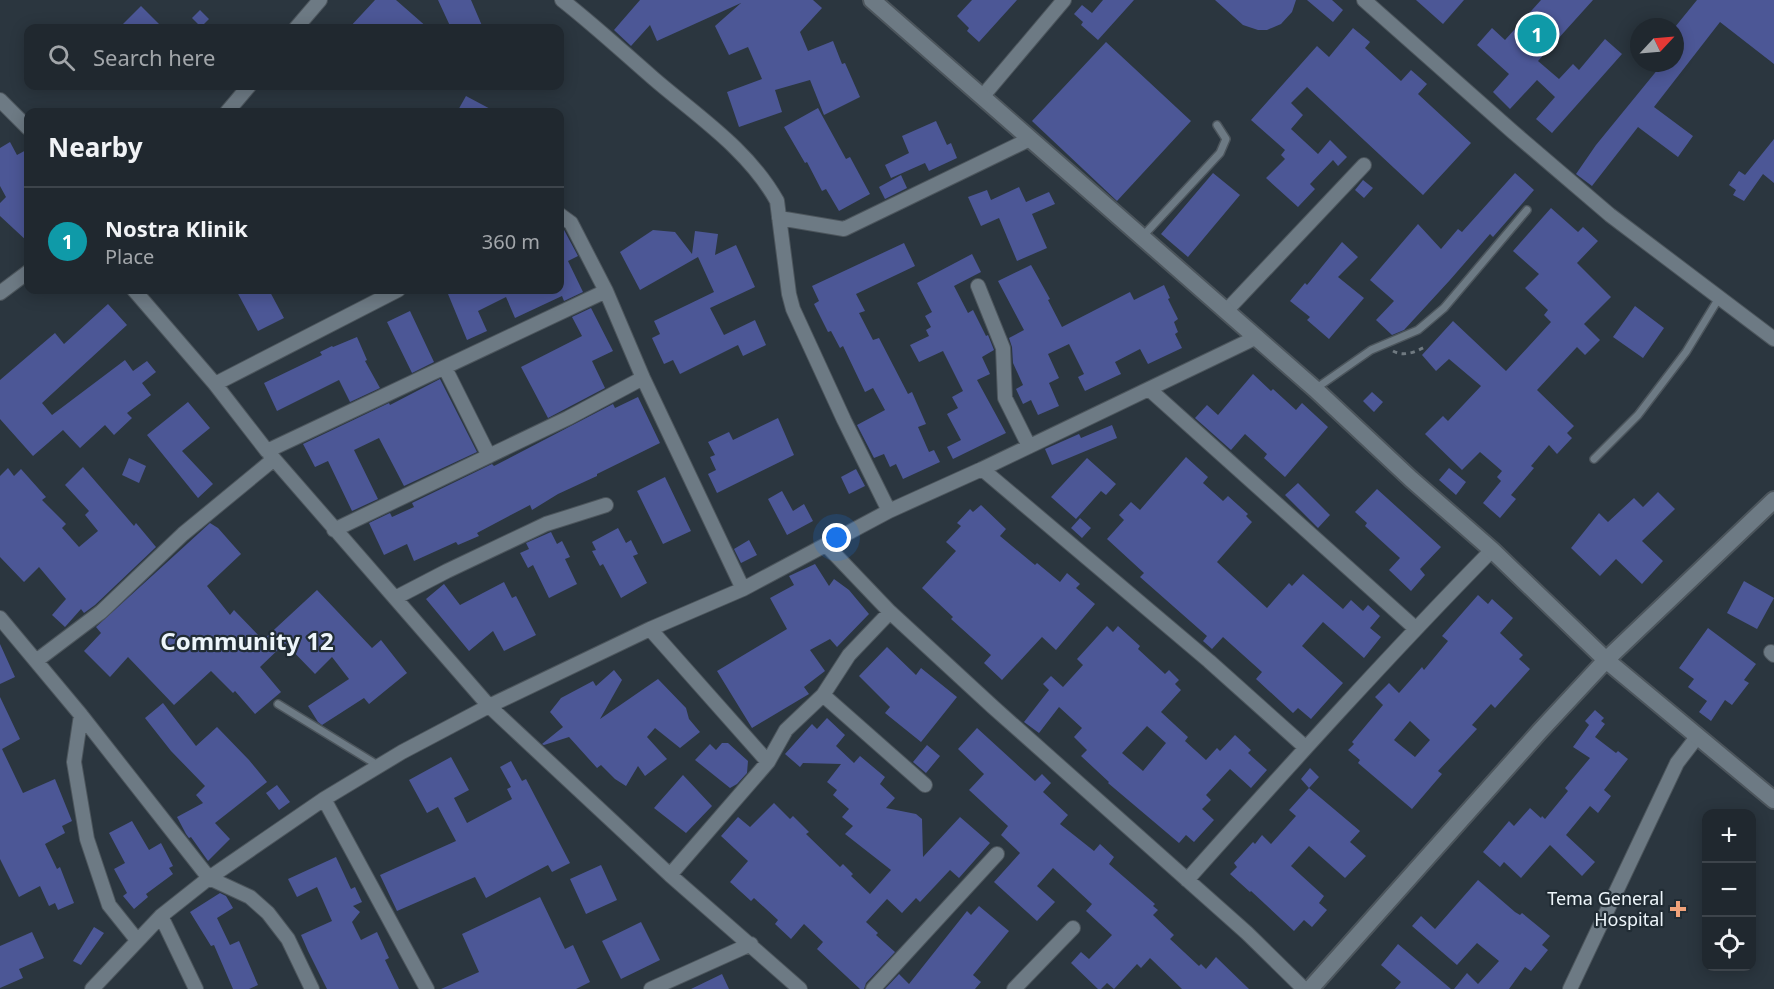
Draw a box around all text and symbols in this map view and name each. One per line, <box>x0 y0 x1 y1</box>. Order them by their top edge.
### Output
pin: 1 <box>1518 12 1556 57</box>
north arrow <box>1630 18 1684 72</box>
search box <box>24 24 564 90</box>
icon: search <box>45 41 78 74</box>
text: Search here <box>93 42 215 72</box>
text: Nearby <box>48 129 143 165</box>
text: Nostra Klinik <box>105 213 248 243</box>
text: 1 <box>62 228 73 255</box>
text: 360 m <box>482 228 540 255</box>
text: Place <box>105 243 154 270</box>
your location <box>822 523 851 552</box>
district label: Community 12 <box>160 624 334 657</box>
map controls <box>1702 809 1756 971</box>
button: + <box>1702 809 1756 863</box>
button: − <box>1702 863 1756 917</box>
place label: Tema General Hospital <box>1547 886 1664 931</box>
marker: Tema General Hospital <box>1669 900 1687 918</box>
button: locate <box>1702 917 1756 971</box>

